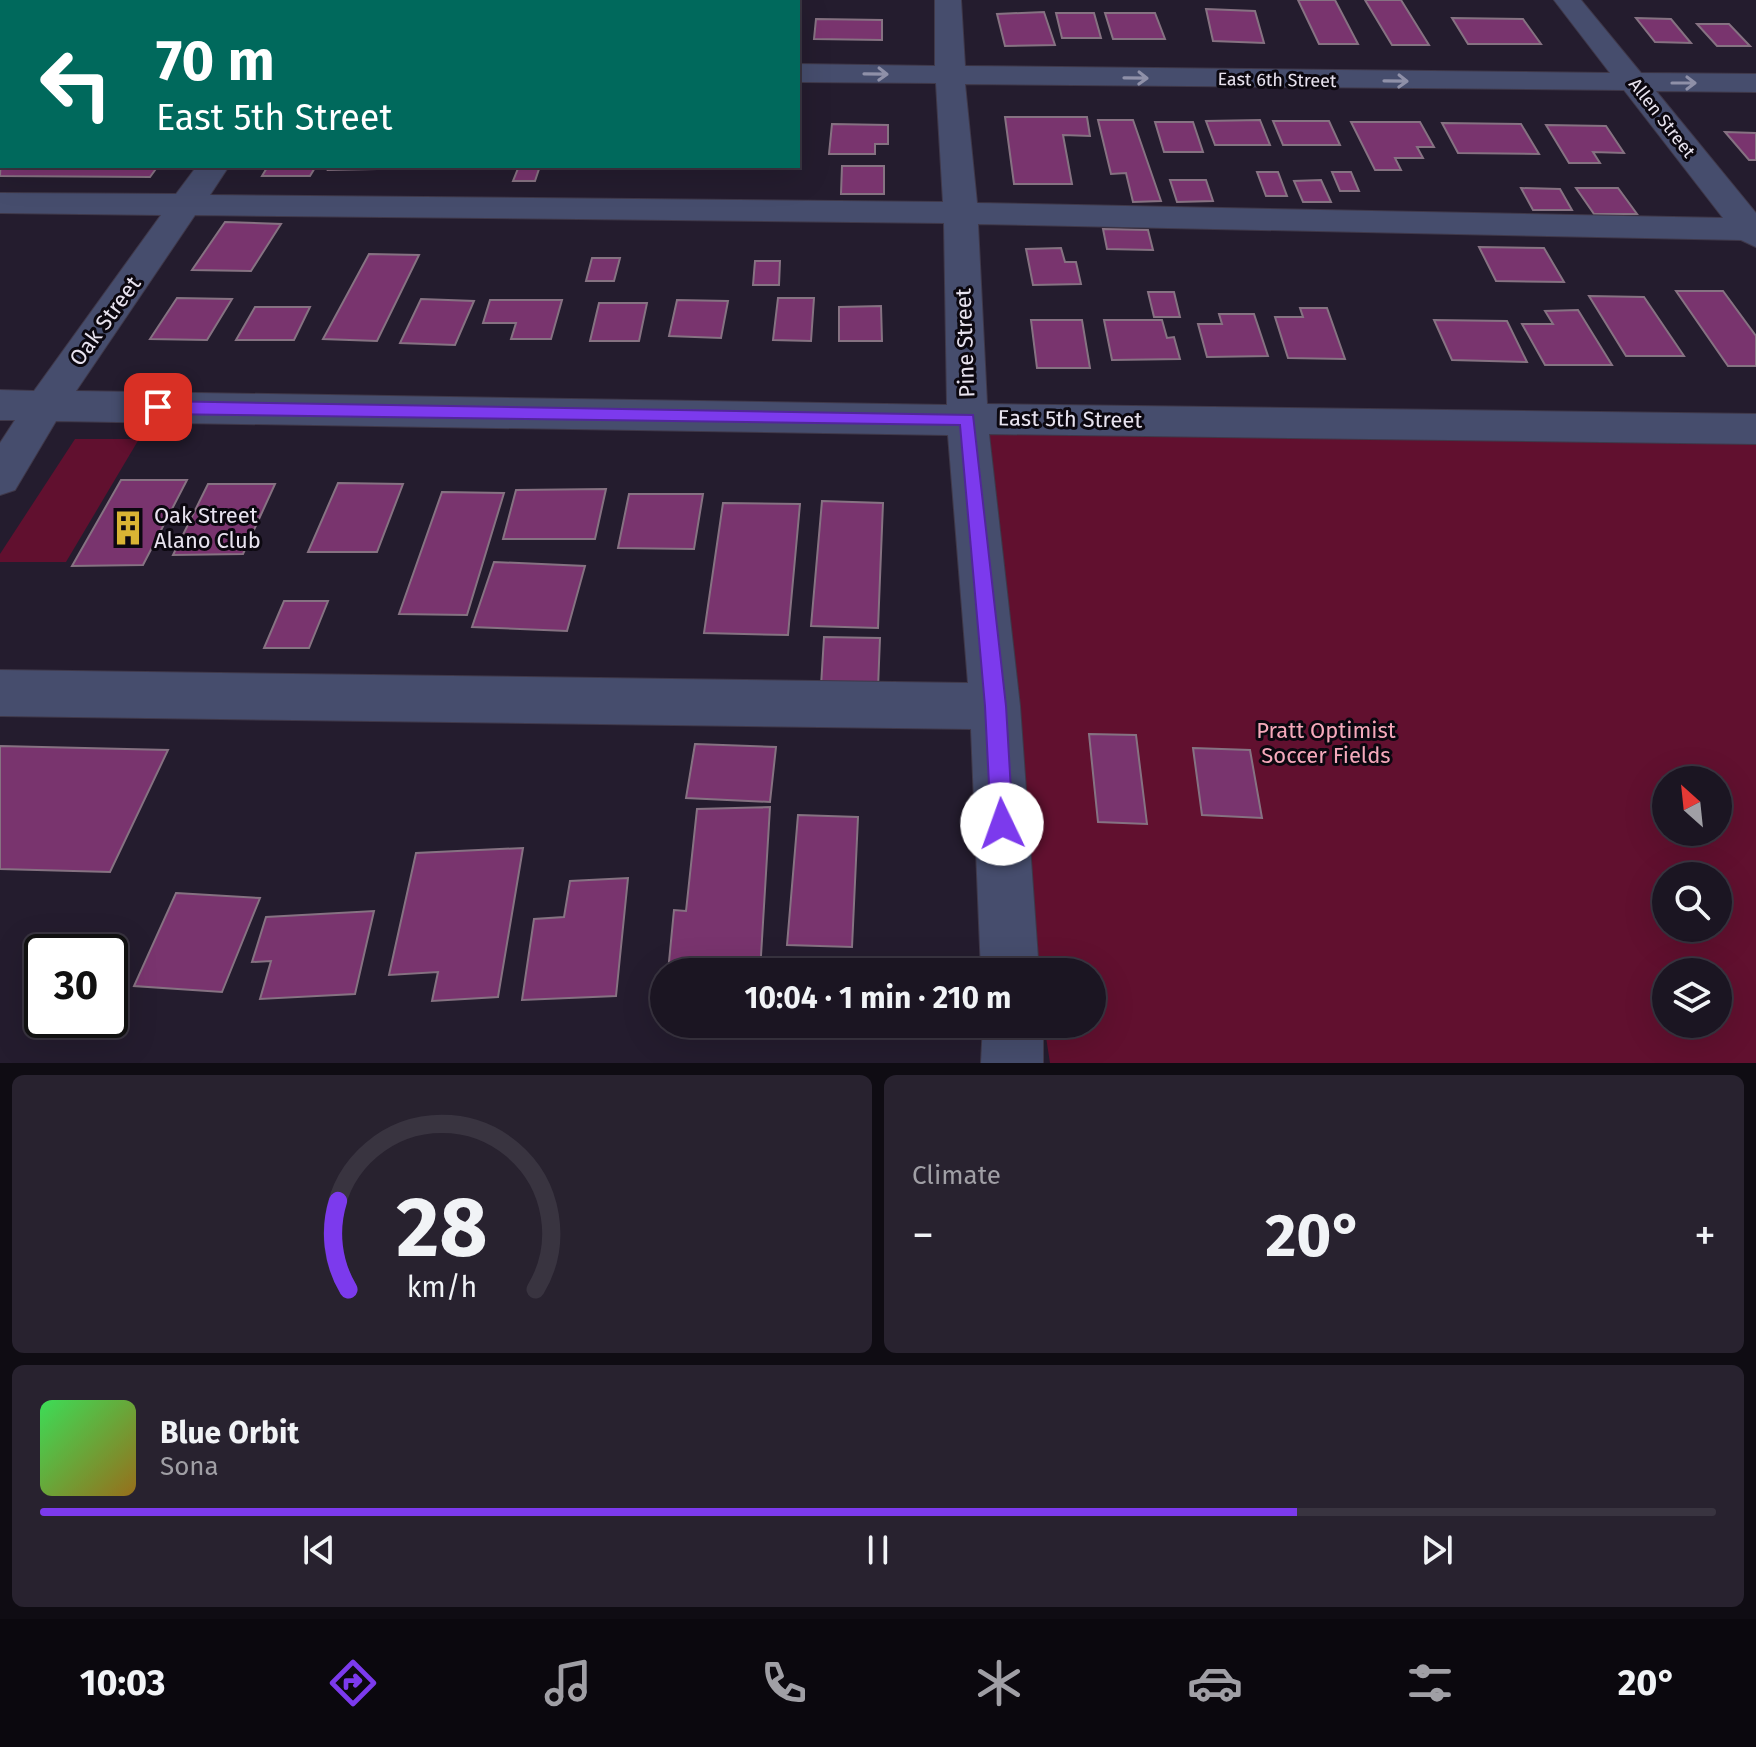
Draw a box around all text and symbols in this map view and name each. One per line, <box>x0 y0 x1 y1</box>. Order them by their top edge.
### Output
text: 70 m <box>156 28 275 95</box>
icon: left <box>24 32 128 136</box>
one-way arrow <box>862 67 889 82</box>
street label: East 6th Street <box>1217 68 1337 92</box>
one-way arrow <box>1122 70 1149 86</box>
one-way arrow <box>1382 73 1409 89</box>
street label: Allen Street <box>1624 74 1700 162</box>
one-way arrow <box>1670 75 1697 91</box>
text: East 5th Street <box>156 96 392 140</box>
street label: Oak Street <box>64 271 146 371</box>
street label: Pine Street <box>950 288 980 398</box>
pin <box>124 373 192 441</box>
icon: arrive <box>136 385 180 429</box>
street label: East 5th Street <box>998 404 1143 434</box>
place label: Oak Street Alano Club <box>154 502 261 554</box>
building icon: Oak Street Alano Club <box>109 509 147 547</box>
park label: Pratt Optimist Soccer Fields <box>1256 717 1396 769</box>
north arrow <box>1652 766 1732 846</box>
map controls <box>1652 766 1732 1038</box>
position arrow <box>960 782 1044 866</box>
button: search <box>1652 862 1732 942</box>
speed limit sign: 30 <box>24 934 128 1038</box>
button: layers <box>1652 958 1732 1038</box>
text: 10:04 · 1 min · 210 m <box>745 980 1011 1016</box>
text: Climate <box>912 1160 1001 1191</box>
text: 28 <box>396 1178 488 1278</box>
text: 20° <box>1265 1200 1363 1272</box>
text: − <box>912 1209 934 1262</box>
text: + <box>1694 1209 1716 1262</box>
text: km/h <box>407 1270 477 1305</box>
text: Blue Orbit <box>160 1415 299 1451</box>
text: Sona <box>160 1451 219 1482</box>
icon: previous <box>297 1528 341 1572</box>
icon: pause <box>856 1528 900 1572</box>
icon: next <box>1415 1528 1459 1572</box>
icon: directions <box>325 1655 381 1711</box>
icon: music <box>540 1655 596 1711</box>
icon: phone <box>756 1655 812 1711</box>
icon: climate <box>971 1655 1027 1711</box>
icon: car <box>1187 1655 1243 1711</box>
icon: filters <box>1402 1655 1458 1711</box>
text: 10:03 <box>80 1661 166 1705</box>
text: 20° <box>1618 1661 1676 1705</box>

